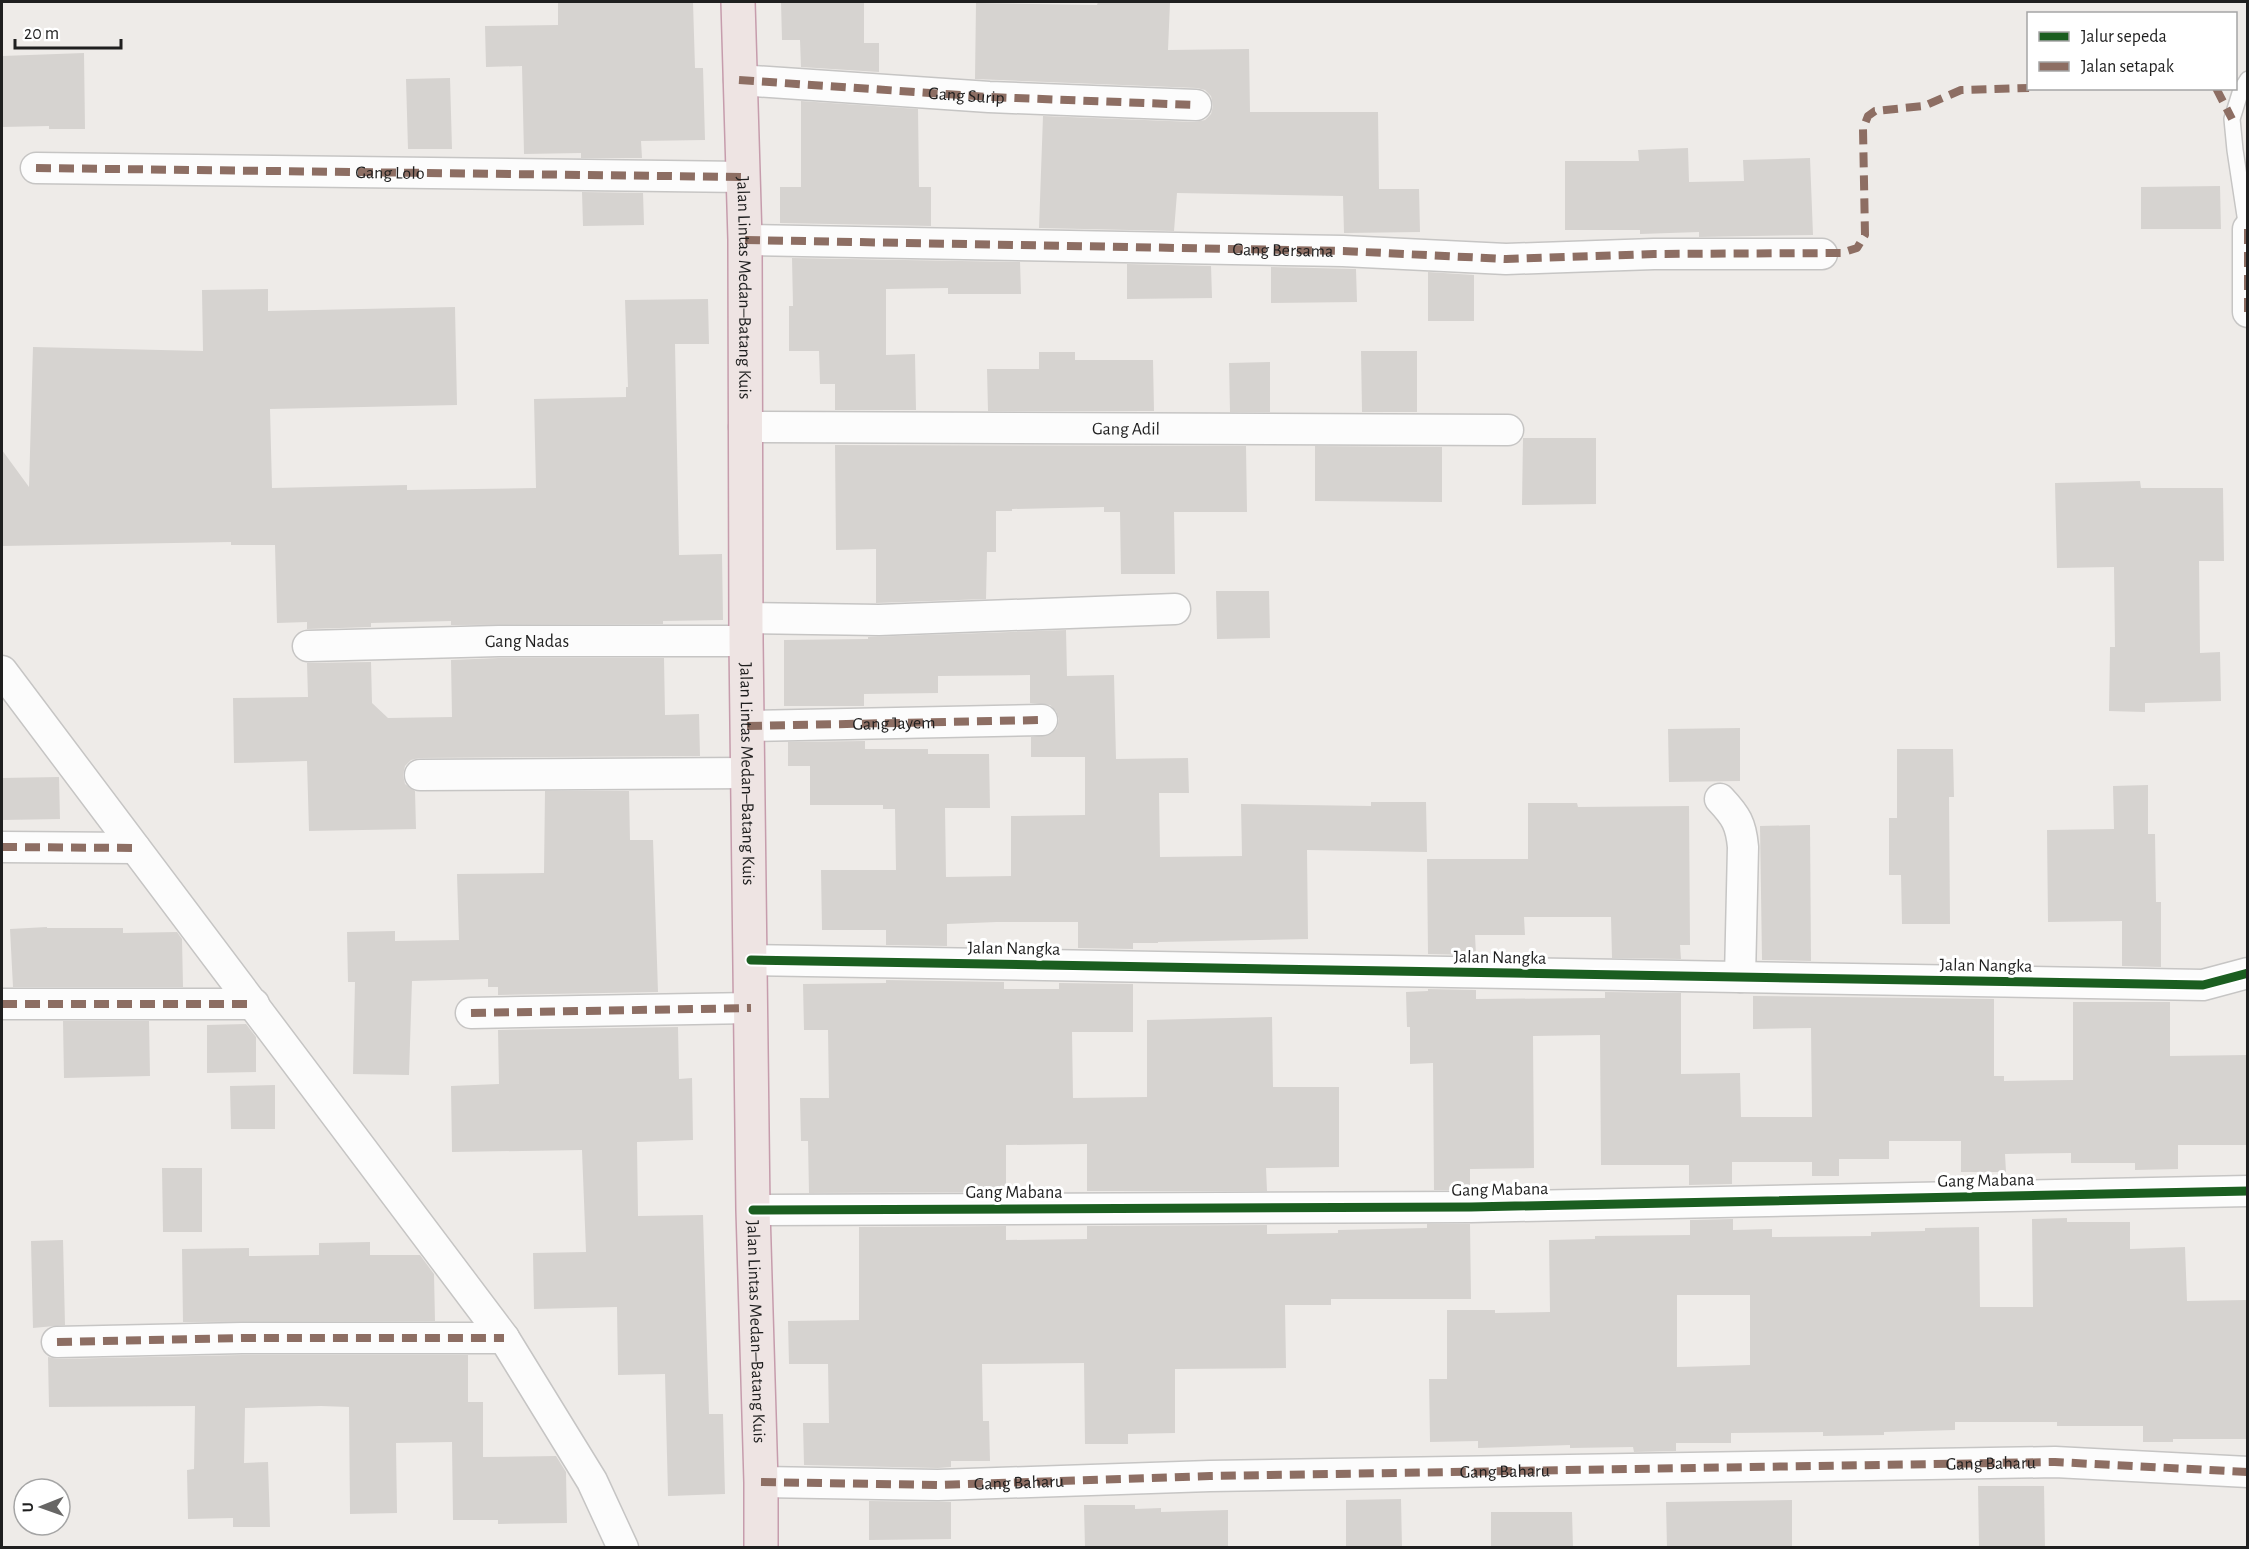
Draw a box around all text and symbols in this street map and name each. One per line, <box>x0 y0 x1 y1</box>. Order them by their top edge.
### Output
scale bar <box>15 12 122 50</box>
legend <box>2027 12 2237 90</box>
text: 20 m <box>24 25 59 43</box>
text: Jalur sepeda <box>2081 28 2167 46</box>
text: Jalan setapak <box>2081 58 2175 76</box>
street label: Gang Surip <box>928 85 1005 108</box>
street label: Gang Lolo <box>355 164 425 183</box>
street label: Jalan Lintas Medan–Batang Kuis <box>733 176 753 399</box>
street label: Gang Bersama <box>1232 241 1334 261</box>
street label: Gang Adil <box>1092 420 1160 439</box>
street label: Gang Nadas <box>485 633 569 651</box>
street label: Jalan Lintas Medan–Batang Kuis <box>736 662 757 886</box>
street label: Gang Jayem <box>852 714 936 734</box>
street label: Jalan Nangka <box>967 939 1060 959</box>
street label: Jalan Nangka <box>1453 948 1546 968</box>
street label: Jalan Nangka <box>1939 956 2032 976</box>
street label: Gang Mabana <box>1937 1171 2035 1191</box>
street label: Gang Mabana <box>1451 1180 1549 1200</box>
street label: Gang Mabana <box>965 1184 1063 1202</box>
street label: Jalan Lintas Medan–Batang Kuis <box>743 1220 768 1444</box>
street label: Gang Baharu <box>1945 1454 2036 1474</box>
street label: Gang Baharu <box>1459 1462 1550 1482</box>
street label: Gang Baharu <box>974 1473 1064 1494</box>
north arrow <box>12 1477 72 1537</box>
text: U <box>20 1502 36 1512</box>

